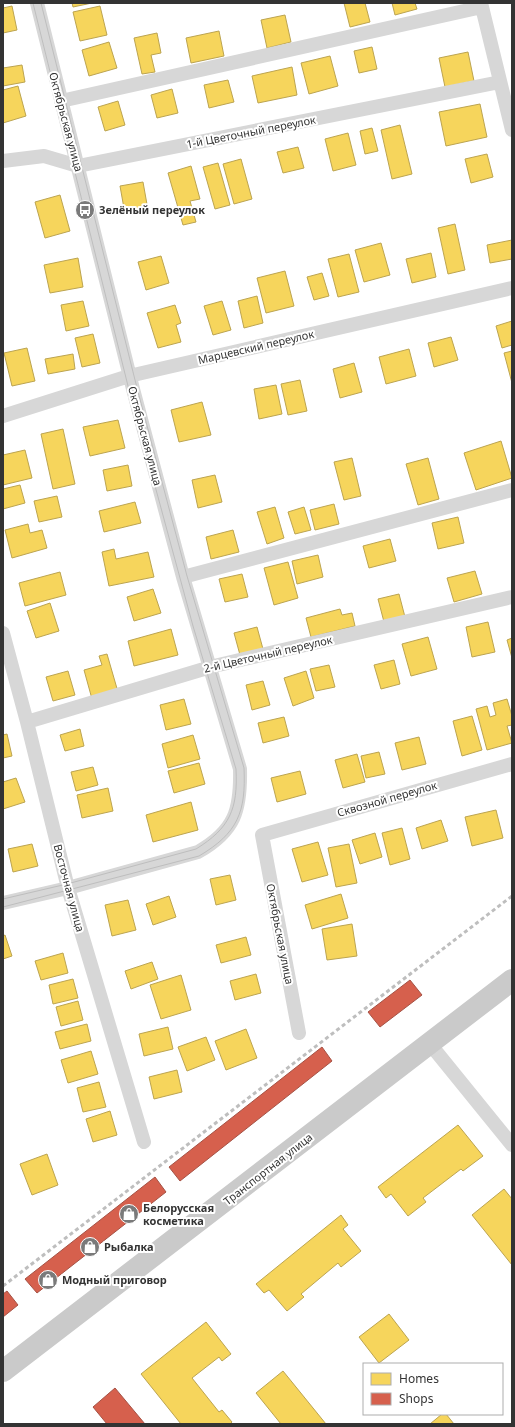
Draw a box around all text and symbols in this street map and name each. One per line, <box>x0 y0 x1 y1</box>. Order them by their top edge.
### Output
street label: Октябрьская улица <box>46 70 87 173</box>
street label: 1-й Цветочный переулок <box>185 112 317 151</box>
bus stop icon: Зелёный переулок <box>74 199 96 221</box>
place label: Зелёный переулок <box>99 202 205 217</box>
street label: Марцевский переулок <box>196 326 316 367</box>
street label: Октябрьская улица <box>125 384 166 487</box>
street label: 2-й Цветочный переулок <box>202 631 334 676</box>
street label: Сквозной переулок <box>335 777 439 820</box>
street label: Восточная улица <box>51 842 88 933</box>
street label: Октябрьская улица <box>263 882 298 986</box>
street label: Транспортная улица <box>220 1129 315 1208</box>
place label: Белорусская косметика <box>143 1200 214 1228</box>
shop icon: Белорусская косметика <box>118 1203 140 1225</box>
shop icon: Рыбалка <box>79 1236 101 1258</box>
place label: Рыбалка <box>104 1239 154 1254</box>
shop icon: Модный приговор <box>37 1269 59 1291</box>
place label: Модный приговор <box>62 1272 167 1287</box>
legend <box>363 1363 503 1415</box>
text: Homes <box>399 1370 439 1387</box>
text: Shops <box>399 1390 434 1407</box>

